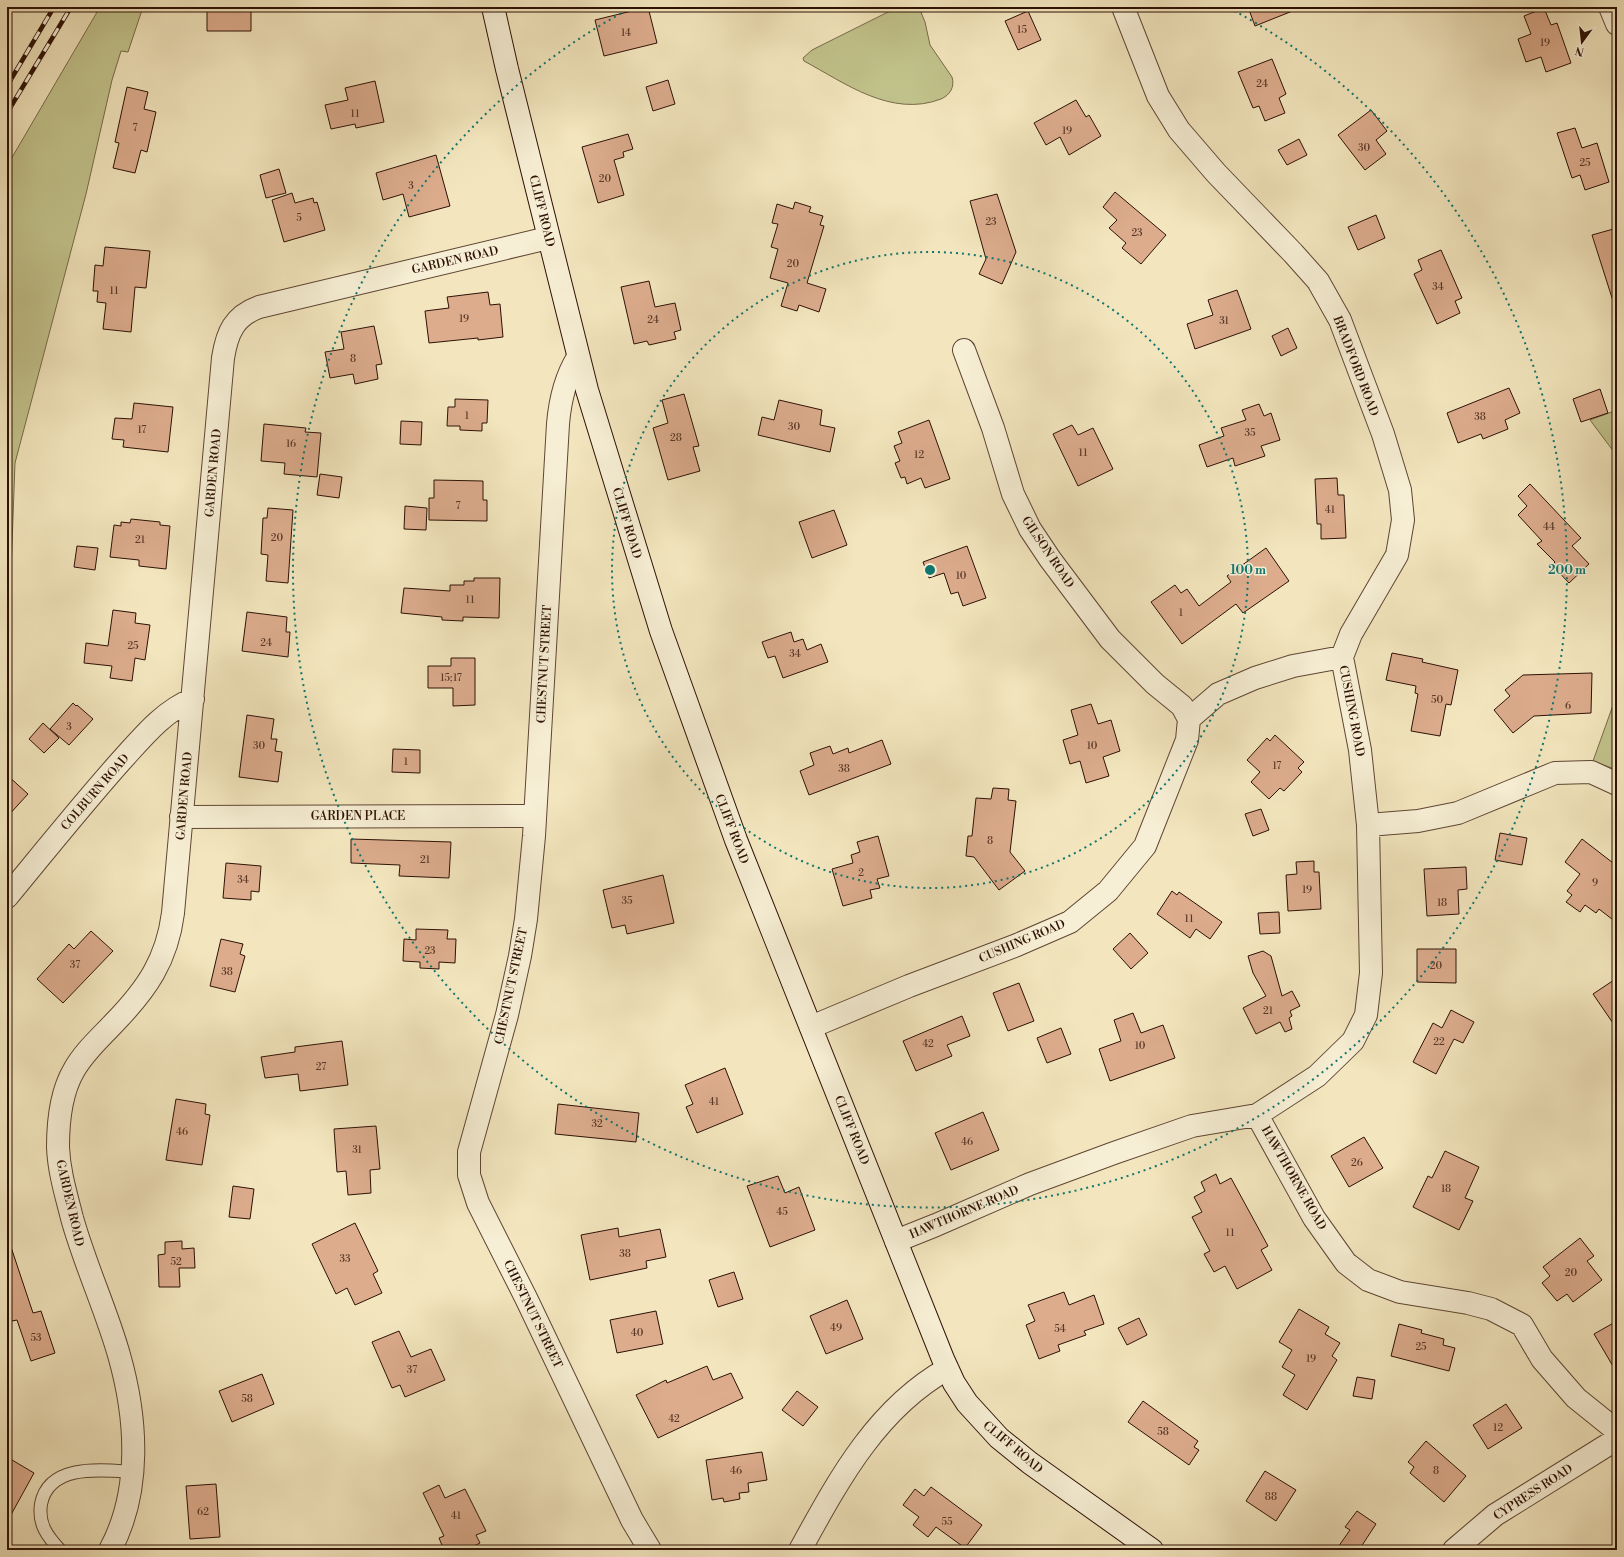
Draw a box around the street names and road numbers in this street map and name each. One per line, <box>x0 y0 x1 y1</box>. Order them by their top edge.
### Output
street label: CLIFF ROAD <box>525 174 558 249</box>
street label: GARDEN ROAD <box>410 243 500 278</box>
street label: BRADFORD ROAD <box>1329 313 1382 418</box>
street label: GARDEN ROAD <box>202 428 225 518</box>
street label: CLIFF ROAD <box>609 486 644 560</box>
street label: GILSON ROAD <box>1018 514 1077 591</box>
street label: CHESTNUT STREET <box>534 604 555 724</box>
street label: CUSHING ROAD <box>1335 664 1368 758</box>
street label: COLBURN ROAD <box>58 751 133 834</box>
street label: GARDEN ROAD <box>173 751 196 841</box>
street label: CLIFF ROAD <box>711 792 752 866</box>
street label: GARDEN PLACE <box>311 809 405 824</box>
street label: CUSHING ROAD <box>977 916 1068 966</box>
street label: CHESTNUT STREET <box>492 926 531 1046</box>
street label: CLIFF ROAD <box>831 1093 872 1167</box>
street label: HAWTHORNE ROAD <box>1258 1124 1329 1233</box>
street label: GARDEN ROAD <box>52 1158 87 1248</box>
street label: HAWTHORNE ROAD <box>907 1183 1021 1242</box>
street label: CHESTNUT STREET <box>500 1258 566 1371</box>
street label: CLIFF ROAD <box>980 1418 1046 1477</box>
street label: CYPRESS ROAD <box>1491 1461 1576 1524</box>

